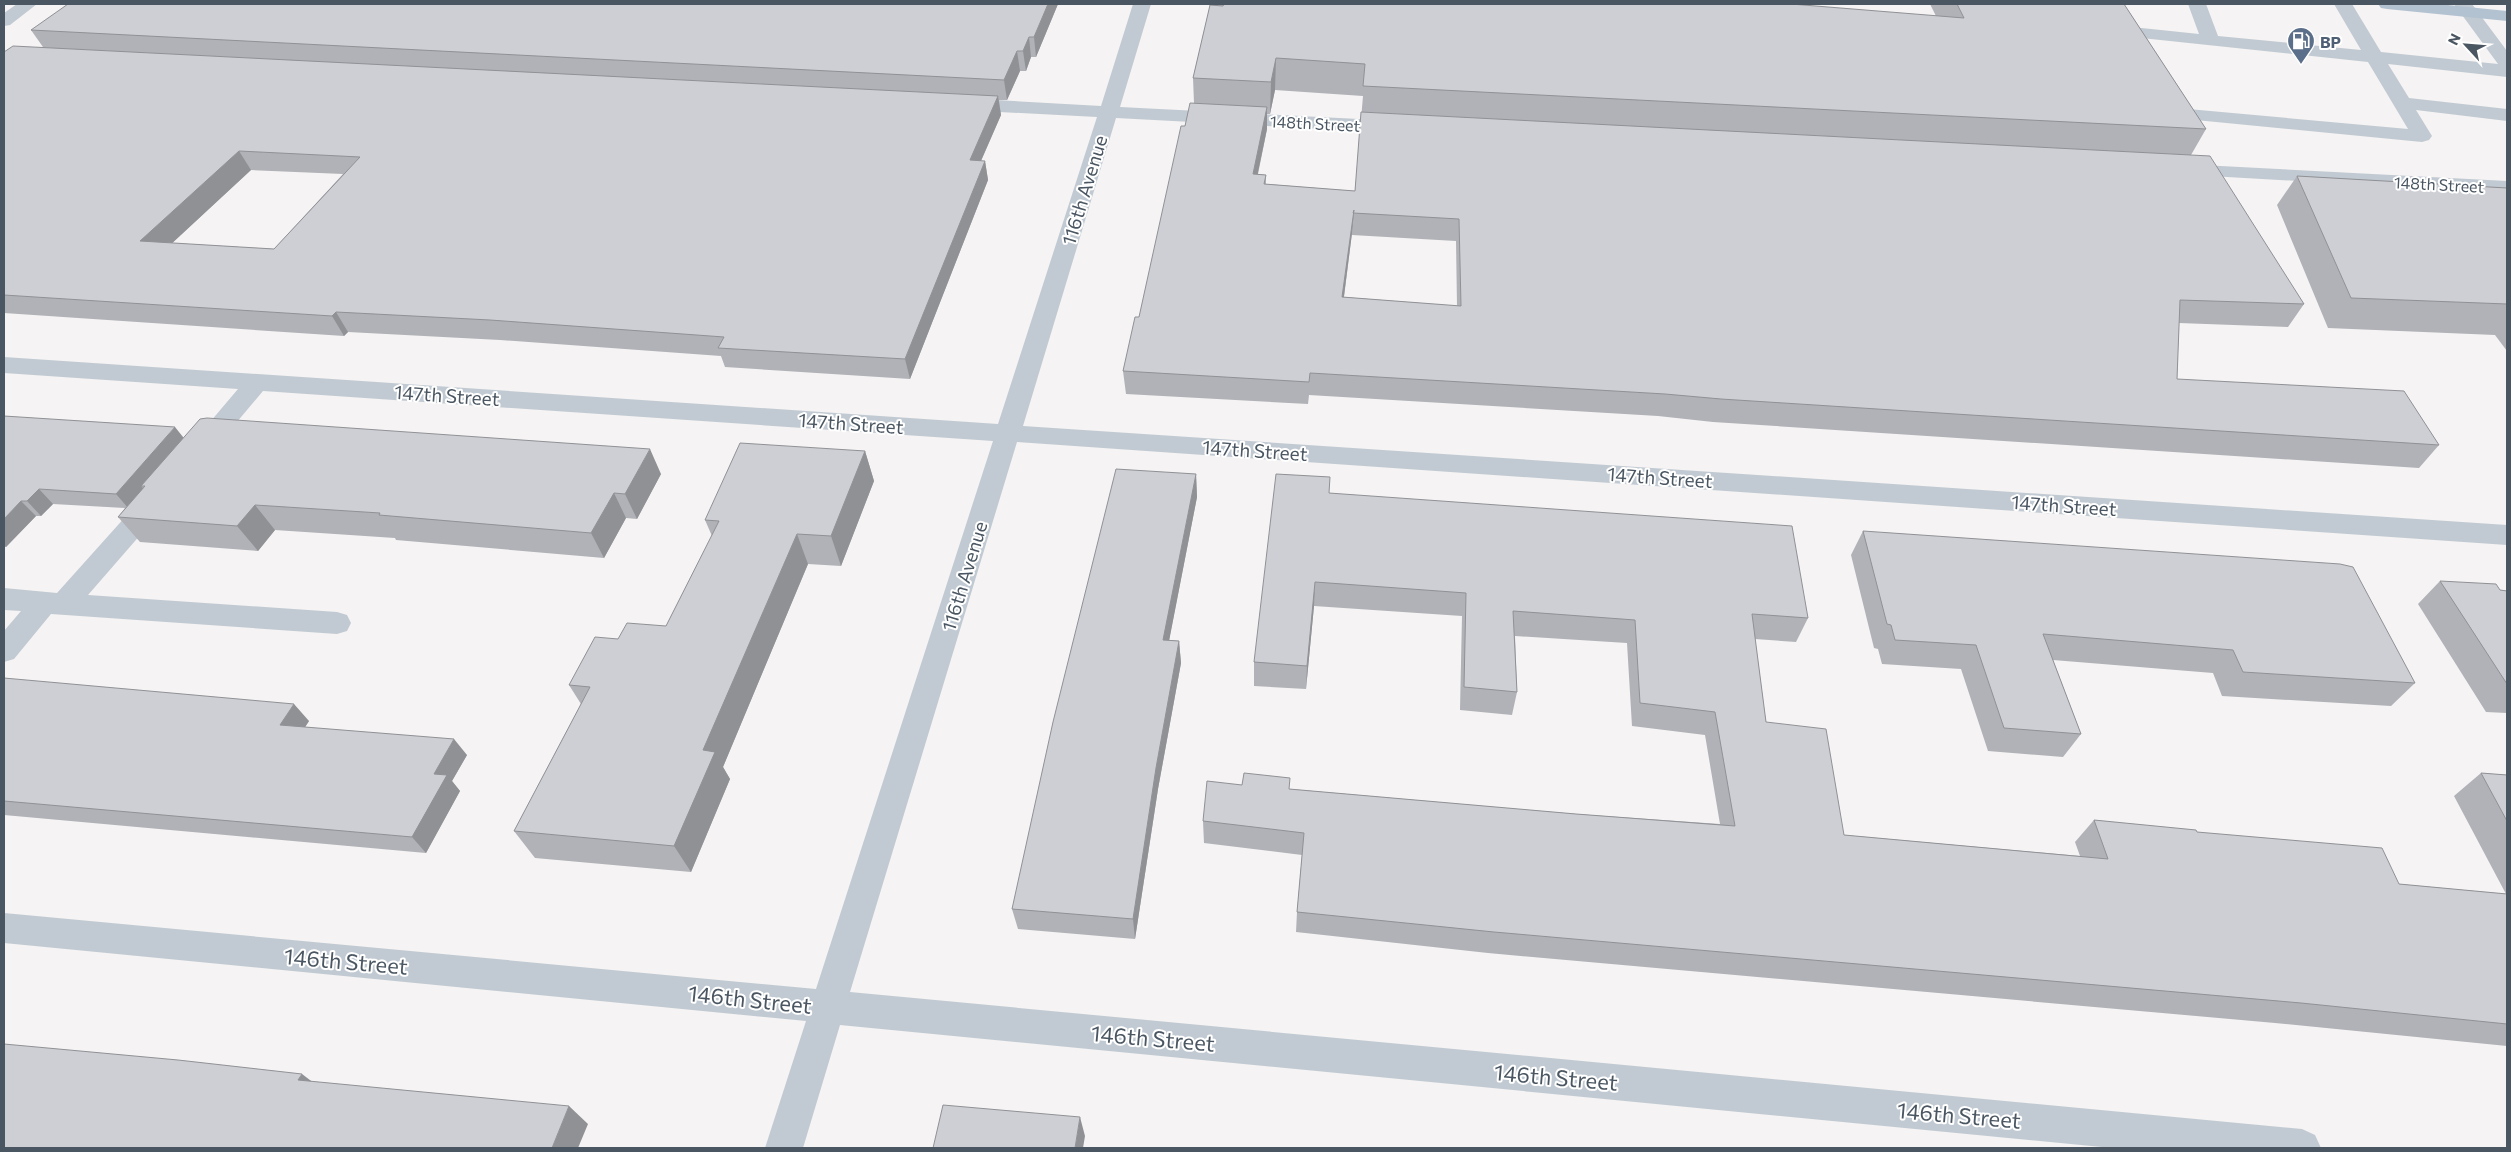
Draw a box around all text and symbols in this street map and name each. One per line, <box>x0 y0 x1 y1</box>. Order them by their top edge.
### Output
north arrow <box>2441 20 2491 70</box>
fuel station icon: BP <box>2286 26 2316 65</box>
text: N <box>2444 31 2464 48</box>
place label: BP <box>2320 32 2341 51</box>
street label: 148th Street <box>1269 111 1361 135</box>
street label: 116th Avenue <box>1056 132 1112 248</box>
street label: 148th Street <box>2393 172 2485 196</box>
street label: 147th Street <box>394 380 500 410</box>
street label: 147th Street <box>798 408 904 438</box>
street label: 147th Street <box>1202 435 1308 465</box>
street label: 147th Street <box>1607 462 1713 492</box>
street label: 147th Street <box>2011 490 2117 520</box>
street label: 116th Avenue <box>936 518 992 634</box>
street label: 146th Street <box>283 942 409 980</box>
street label: 146th Street <box>687 979 813 1019</box>
street label: 146th Street <box>1090 1019 1216 1057</box>
street label: 146th Street <box>1493 1058 1619 1096</box>
street label: 146th Street <box>1896 1096 2022 1134</box>

